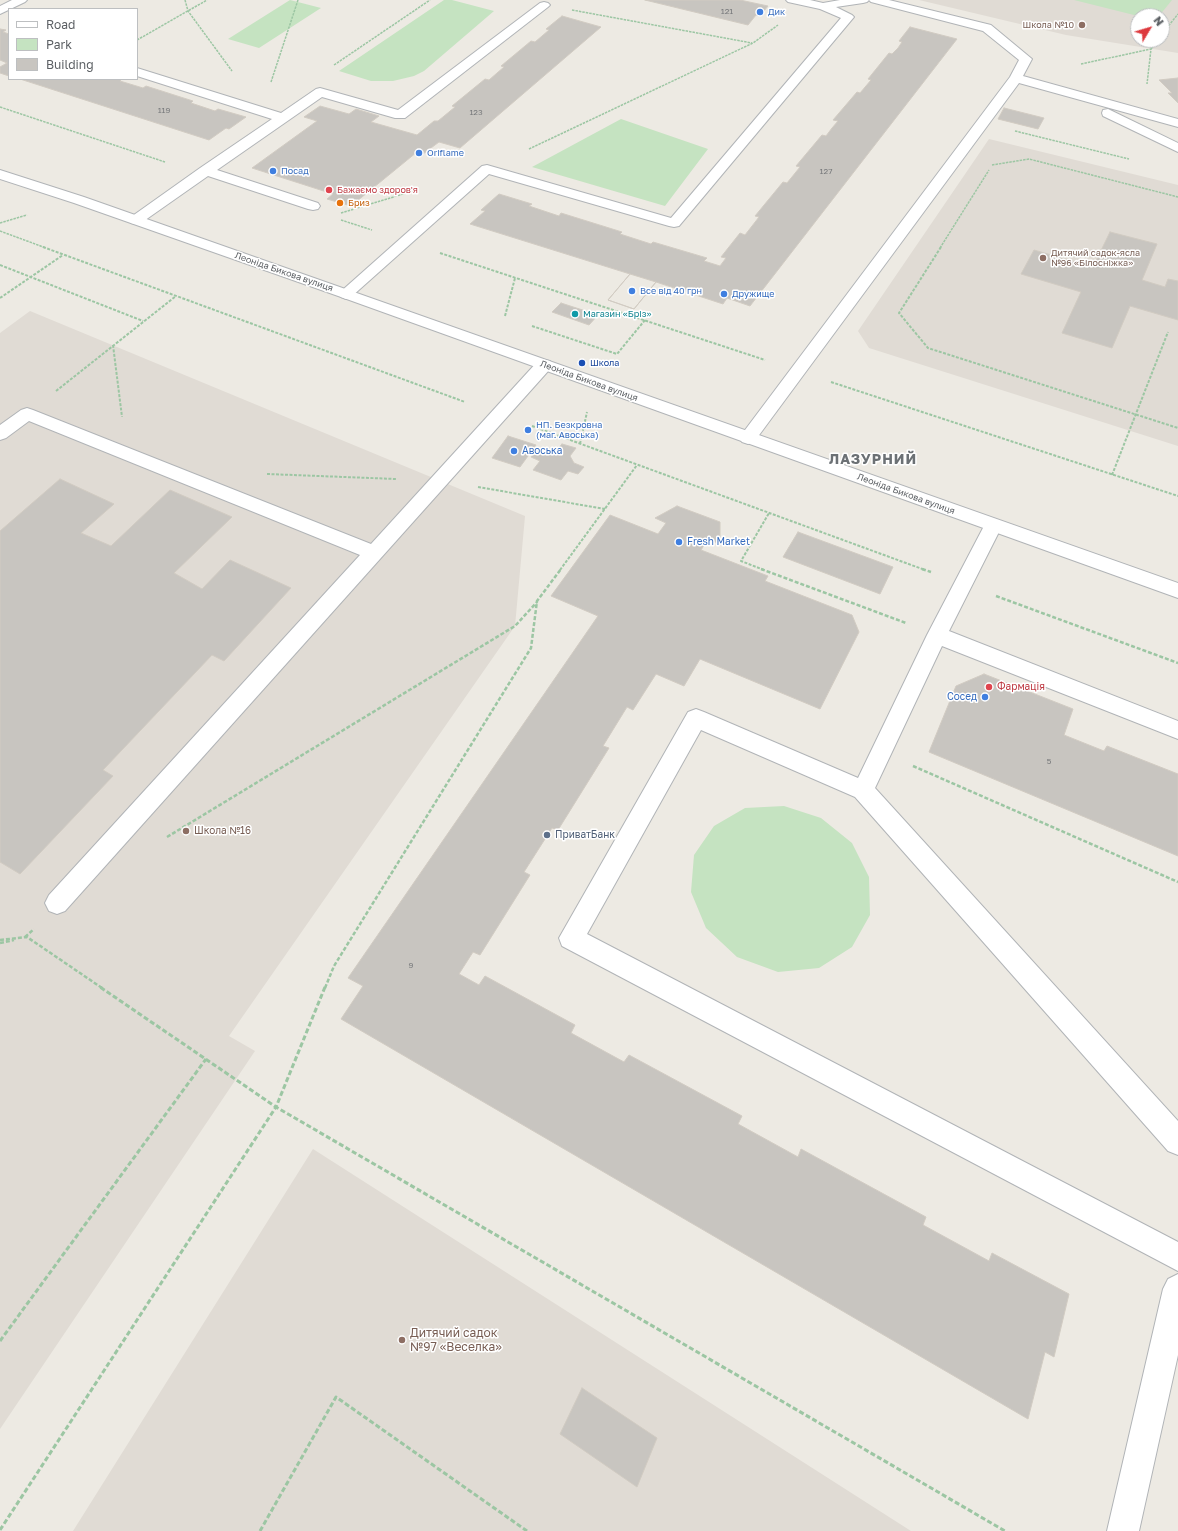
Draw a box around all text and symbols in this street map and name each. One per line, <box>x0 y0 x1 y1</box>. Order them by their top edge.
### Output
house number: 121 <box>721 6 733 16</box>
marker: Дик <box>755 7 765 17</box>
place label: Дик <box>768 7 785 17</box>
legend <box>8 8 138 80</box>
north arrow <box>1130 8 1170 48</box>
text: N <box>1151 14 1167 28</box>
text: Road <box>46 17 75 32</box>
place label: Школа №10 <box>1023 20 1074 30</box>
marker: Школа №10 <box>1077 20 1087 30</box>
text: Park <box>46 37 72 52</box>
text: Building <box>46 57 94 72</box>
house number: 119 <box>158 105 170 115</box>
house number: 123 <box>469 107 483 117</box>
marker: Oriflame <box>414 148 424 158</box>
place label: Oriflame <box>427 148 464 158</box>
marker: Посад <box>268 166 278 176</box>
place label: Посад <box>281 166 309 176</box>
house number: 127 <box>820 166 832 176</box>
marker: Бажаємо здоров'я <box>324 185 334 195</box>
place label: Бажаємо здоров'я <box>337 185 418 195</box>
marker: Бриз <box>335 198 345 208</box>
place label: Бриз <box>348 198 370 208</box>
place label: Дитячий садок-ясла №96 «Білосніжка» <box>1051 248 1140 269</box>
street label: Леоніда Бикова вулиця <box>233 250 335 294</box>
marker: Дитячий садок-ясла №96 «Білосніжка» <box>1038 253 1048 263</box>
marker: Все від 40 грн <box>627 286 637 296</box>
place label: Все від 40 грн <box>640 286 702 296</box>
marker: Дружище <box>719 289 729 299</box>
place label: Дружище <box>732 289 775 299</box>
marker: Магазин «Бріз» <box>570 309 580 319</box>
place label: Магазин «Бріз» <box>583 309 651 319</box>
street label: Леоніда Бикова вулиця <box>539 358 639 404</box>
marker: Школа <box>577 358 587 368</box>
place label: Школа <box>590 358 619 368</box>
place label: НП. Безкровна (маг. Авоська) <box>536 420 602 441</box>
marker: НП. Безкровна (маг. Авоська) <box>523 425 533 435</box>
place label: Авоська <box>522 445 562 457</box>
marker: Авоська <box>509 446 519 456</box>
district label: ЛАЗУРНИЙ <box>829 452 917 468</box>
street label: Леоніда Бикова вулиця <box>856 471 956 517</box>
place label: Fresh Market <box>687 536 750 548</box>
marker: Fresh Market <box>674 537 684 547</box>
place label: Фармація <box>997 681 1045 693</box>
marker: Фармація <box>984 682 994 692</box>
place label: Сосед <box>947 691 977 703</box>
marker: Сосед <box>980 692 990 702</box>
house number: 5 <box>1047 756 1051 766</box>
place label: Школа №16 <box>194 825 251 837</box>
marker: Школа №16 <box>181 826 191 836</box>
place label: ПриватБанк <box>555 829 615 841</box>
marker: ПриватБанк <box>542 830 552 840</box>
house number: 9 <box>409 960 413 970</box>
place label: Дитячий садок №97 «Веселка» <box>410 1326 502 1354</box>
marker: Дитячий садок №97 «Веселка» <box>397 1335 407 1345</box>

